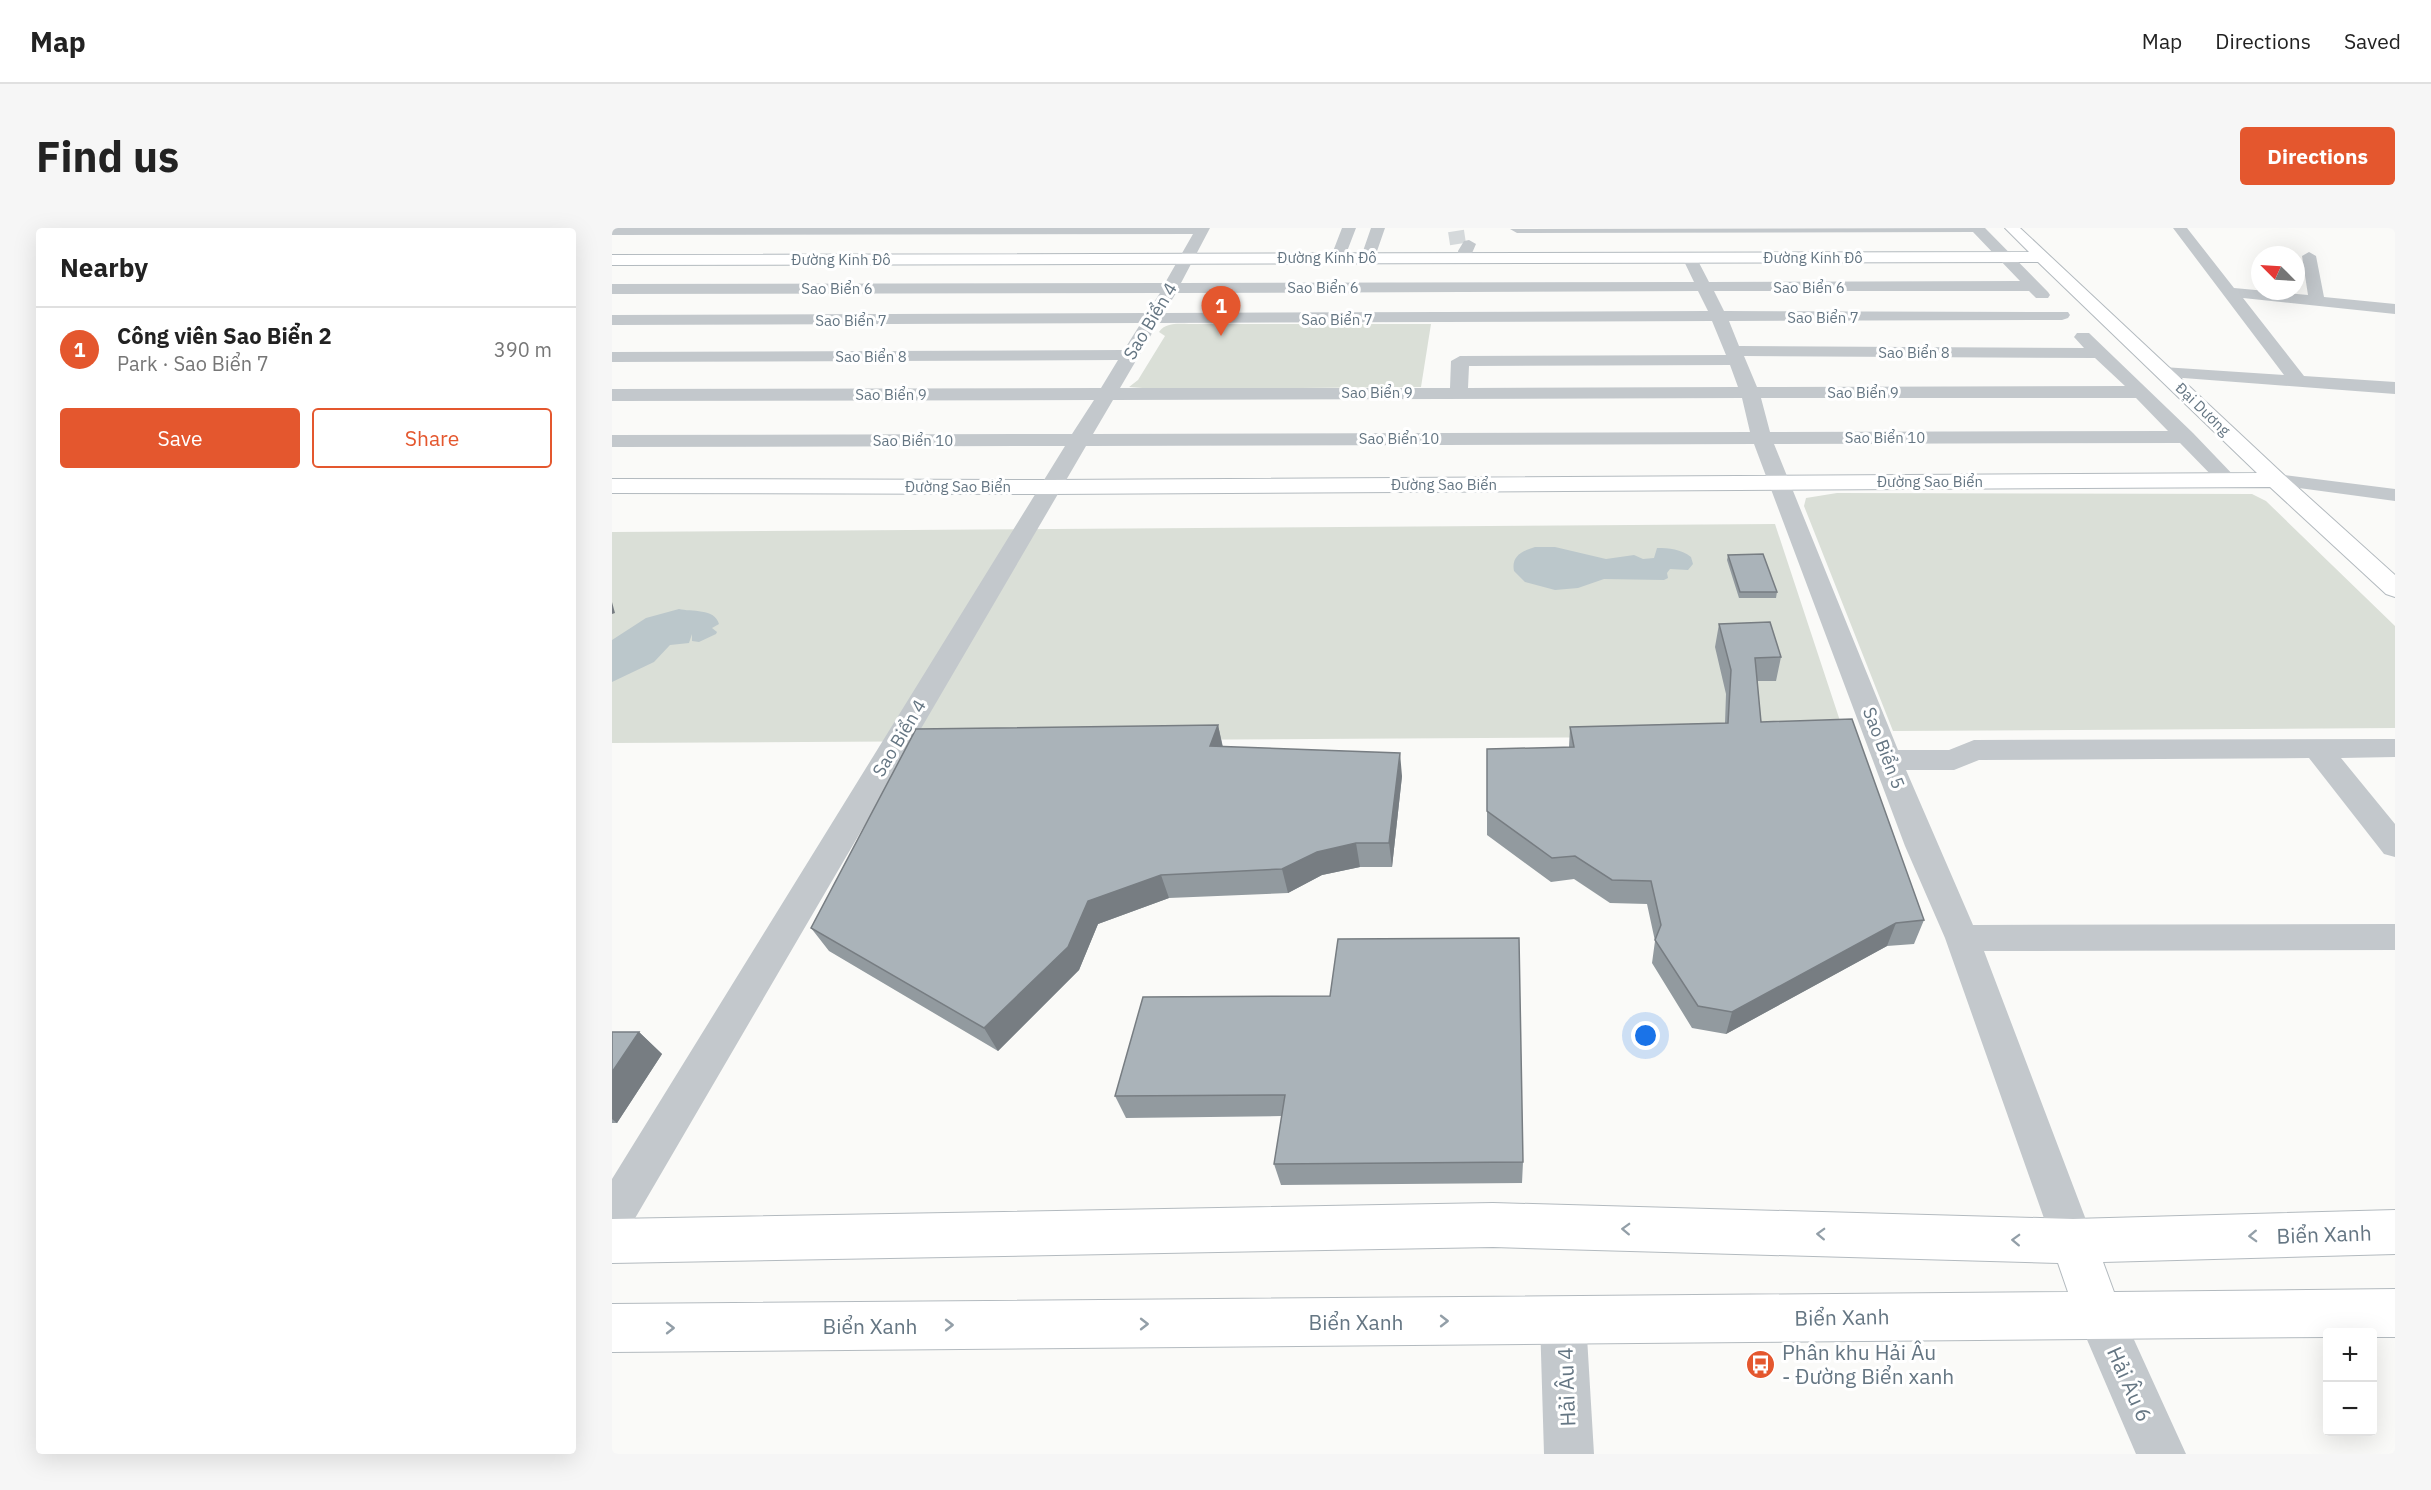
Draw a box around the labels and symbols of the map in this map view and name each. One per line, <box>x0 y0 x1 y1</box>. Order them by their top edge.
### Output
north arrow <box>2251 246 2305 300</box>
street label: Đường Kinh Đô <box>1277 248 1377 267</box>
street label: Đường Kinh Đô <box>1763 248 1863 267</box>
street label: Đường Kinh Đô <box>791 250 891 269</box>
street label: Sao Biển 4 <box>1118 278 1182 364</box>
street label: Sao Biển 6 <box>1287 278 1359 297</box>
street label: Sao Biển 6 <box>1773 278 1845 297</box>
street label: Sao Biển 6 <box>801 279 873 298</box>
pin: 1 <box>1202 286 1240 336</box>
street label: Sao Biển 7 <box>1787 308 1859 327</box>
street label: Sao Biển 7 <box>1301 310 1373 329</box>
street label: Sao Biển 7 <box>815 311 887 330</box>
street label: Sao Biển 8 <box>1878 343 1950 362</box>
street label: Sao Biển 8 <box>835 347 907 366</box>
street label: Đại Dương <box>2172 378 2234 440</box>
street label: Sao Biển 9 <box>1341 383 1413 402</box>
street label: Sao Biển 9 <box>1827 383 1899 402</box>
street label: Sao Biển 9 <box>855 385 927 404</box>
street label: Sao Biển 10 <box>1845 428 1925 447</box>
street label: Sao Biển 10 <box>1359 429 1439 448</box>
street label: Sao Biển 10 <box>873 431 953 450</box>
street label: Đường Sao Biển <box>1877 472 1983 491</box>
street label: Đường Sao Biển <box>1391 475 1497 494</box>
street label: Đường Sao Biển <box>905 477 1011 496</box>
street label: Sao Biển 4 <box>867 695 931 781</box>
street label: Sao Biển 5 <box>1858 704 1910 792</box>
your location <box>1631 1021 1660 1050</box>
street label: Biển Xanh <box>2276 1218 2372 1250</box>
one-way arrow <box>1621 1222 1630 1235</box>
one-way arrow <box>1816 1228 1825 1240</box>
one-way arrow <box>2248 1230 2257 1243</box>
one-way arrow <box>2011 1233 2020 1246</box>
street label: Biển Xanh <box>1794 1302 1890 1332</box>
street label: Biển Xanh <box>1308 1308 1404 1336</box>
street label: Biển Xanh <box>822 1312 918 1340</box>
one-way arrow <box>1440 1315 1449 1327</box>
one-way arrow <box>1140 1317 1149 1330</box>
one-way arrow <box>945 1319 954 1331</box>
one-way arrow <box>666 1322 675 1334</box>
place label: Phân khu Hải Âu - Đường Biển xanh <box>1782 1338 1954 1390</box>
street label: Hải Âu 6 <box>2101 1342 2159 1426</box>
street label: Hải Âu 4 <box>1551 1347 1581 1427</box>
bus stop icon: Phân khu Hải Âu - Đường Biển xanh <box>1745 1348 1777 1380</box>

